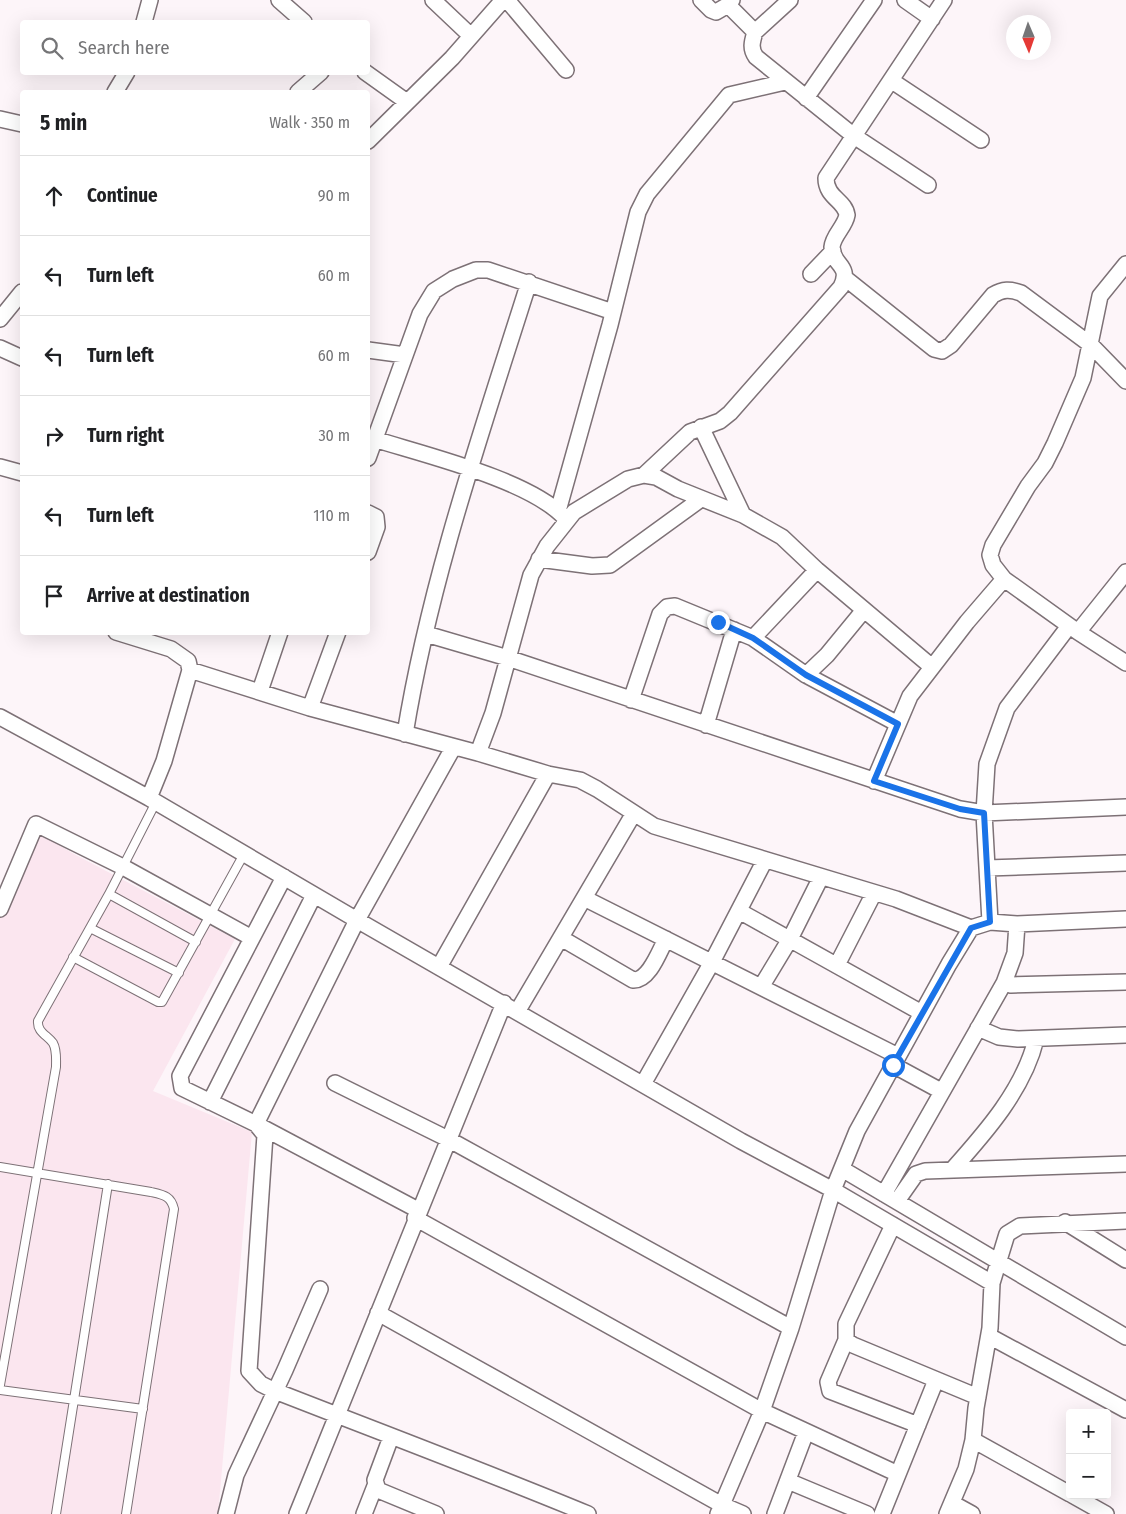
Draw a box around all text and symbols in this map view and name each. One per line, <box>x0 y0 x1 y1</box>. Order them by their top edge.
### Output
north arrow <box>1006 15 1051 60</box>
search box <box>20 20 370 75</box>
icon: search <box>38 34 66 62</box>
text: Search here <box>78 36 170 59</box>
text: 5 min <box>40 110 87 136</box>
text: Walk · 350 m <box>269 113 350 132</box>
icon: ahead <box>40 182 68 210</box>
text: Continue <box>87 184 158 207</box>
text: 90 m <box>318 186 350 205</box>
icon: left <box>40 262 68 290</box>
text: Turn left <box>87 264 154 287</box>
text: 60 m <box>318 266 350 285</box>
icon: left <box>40 342 68 370</box>
text: Turn left <box>87 344 154 367</box>
text: 60 m <box>318 346 350 365</box>
icon: right <box>40 422 68 450</box>
text: Turn right <box>87 424 164 447</box>
text: 30 m <box>318 426 350 445</box>
icon: left <box>40 502 68 530</box>
text: Turn left <box>87 504 154 527</box>
text: 110 m <box>313 506 350 525</box>
icon: arrive <box>40 582 68 610</box>
text: Arrive at destination <box>87 584 250 607</box>
route end <box>707 611 730 634</box>
route start <box>882 1054 905 1077</box>
map controls <box>1066 1409 1111 1499</box>
button: + <box>1066 1409 1111 1454</box>
button: − <box>1066 1454 1111 1499</box>

